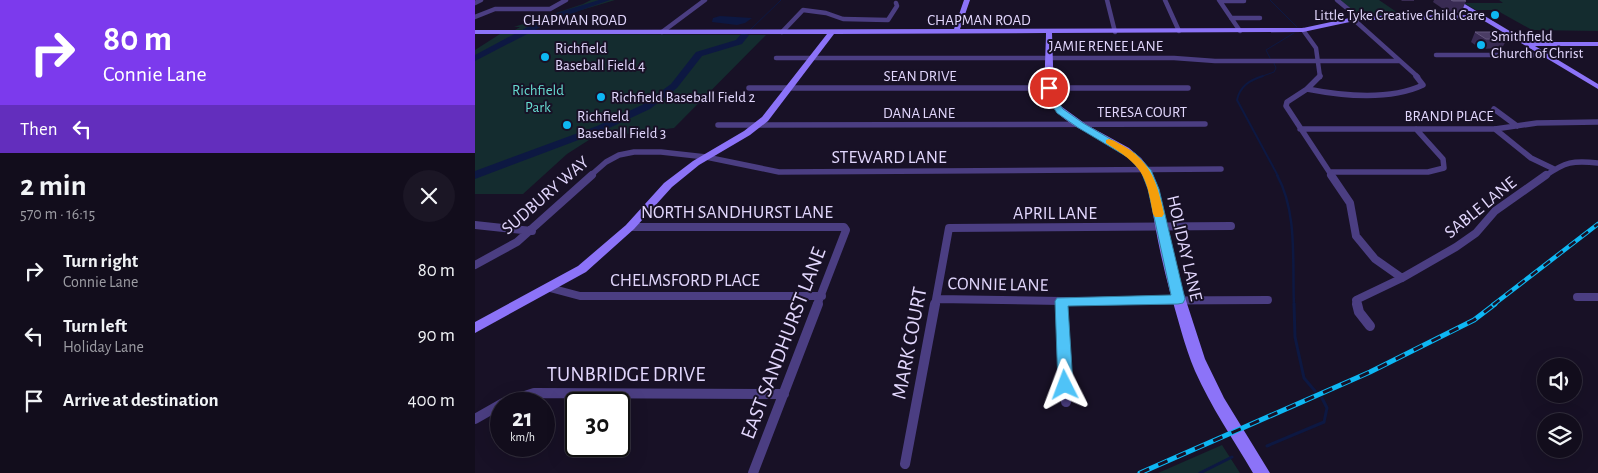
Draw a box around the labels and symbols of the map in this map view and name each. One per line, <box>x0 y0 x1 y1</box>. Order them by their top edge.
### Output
place label: Little Tyke Creative Child Care <box>1314 8 1485 23</box>
marker: Little Tyke Creative Child Care <box>1489 9 1501 21</box>
street label: CHAPMAN ROAD <box>523 13 627 28</box>
street label: CHAPMAN ROAD <box>927 13 1031 28</box>
place label: Smithfield Church of Christ <box>1491 29 1584 61</box>
street label: JAMIE RENEE LANE <box>1049 39 1163 54</box>
marker: Smithfield Church of Christ <box>1475 39 1487 51</box>
place label: Richfield Baseball Field 4 <box>555 41 645 73</box>
marker: Richfield Baseball Field 4 <box>539 51 551 63</box>
pin <box>1028 67 1070 109</box>
street label: SEAN DRIVE <box>883 69 957 84</box>
park label: Richfield Park <box>512 83 564 115</box>
place label: Richfield Baseball Field 2 <box>611 90 756 105</box>
marker: Richfield Baseball Field 2 <box>595 91 607 103</box>
street label: TERESA COURT <box>1097 105 1188 120</box>
street label: DANA LANE <box>883 106 955 121</box>
place label: Richfield Baseball Field 3 <box>577 109 666 141</box>
street label: BRANDI PLACE <box>1404 109 1494 124</box>
marker: Richfield Baseball Field 3 <box>561 119 573 131</box>
street label: STEWARD LANE <box>831 149 947 167</box>
street label: SUDBURY WAY <box>499 153 593 238</box>
street label: SABLE LANE <box>1441 173 1520 242</box>
street label: HOLIDAY LANE <box>1163 194 1205 303</box>
street label: NORTH SANDHURST LANE <box>641 204 833 222</box>
street label: APRIL LANE <box>1013 205 1097 223</box>
street label: EAST SANDHURST LANE <box>737 244 830 442</box>
street label: CHELMSFORD PLACE <box>610 272 760 290</box>
street label: CONNIE LANE <box>947 275 1049 295</box>
street label: MARK COURT <box>888 285 931 401</box>
position arrow <box>1038 358 1090 410</box>
street label: TUNBRIDGE DRIVE <box>547 364 705 385</box>
speed limit sign: 30 <box>565 392 630 457</box>

